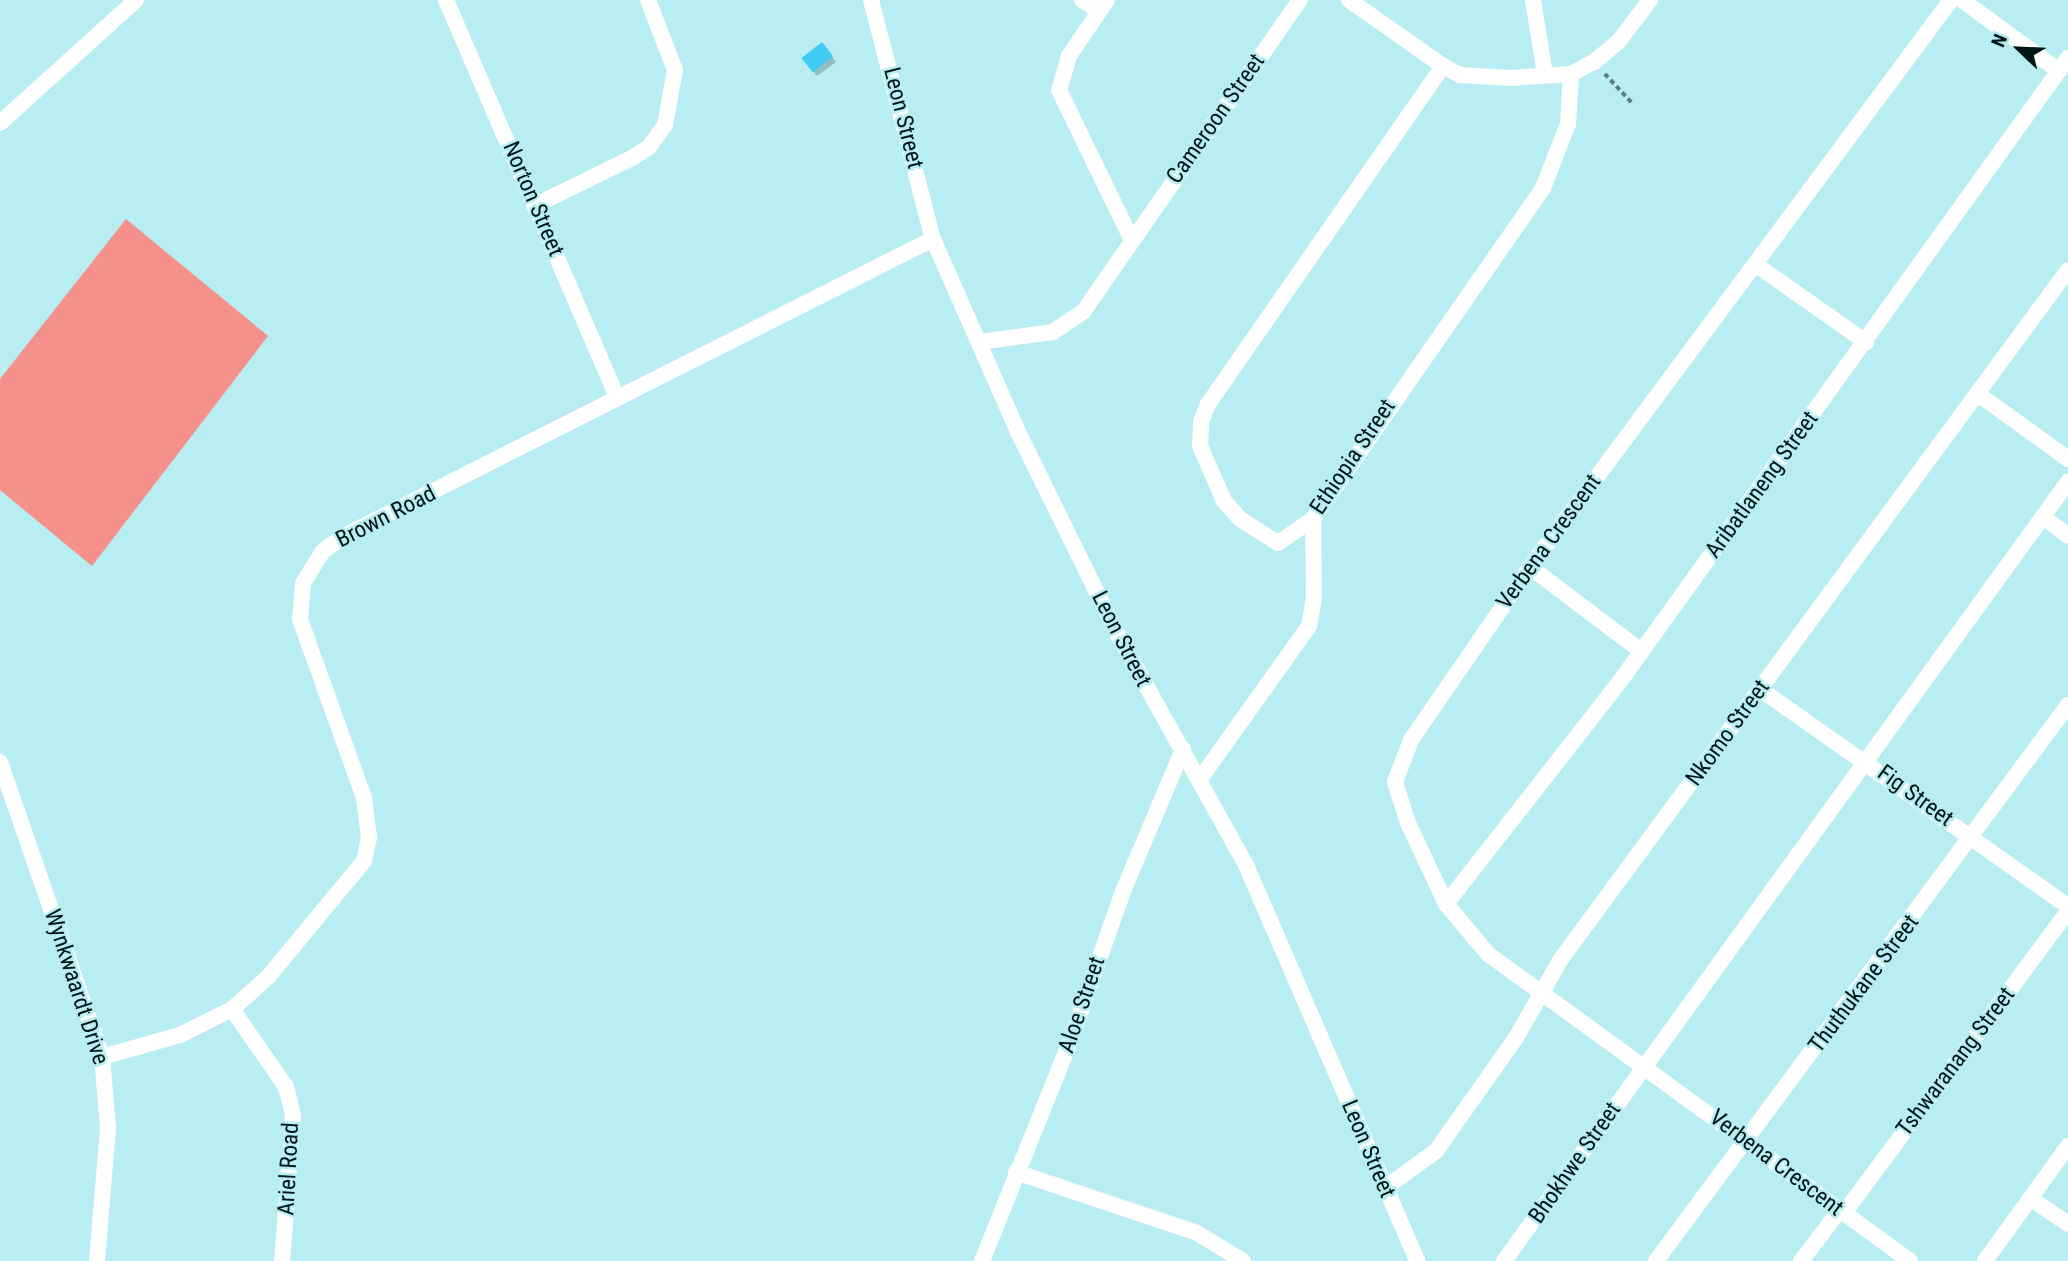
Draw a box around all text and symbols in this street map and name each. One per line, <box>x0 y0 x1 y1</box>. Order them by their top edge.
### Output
north arrow <box>1984 14 2054 84</box>
text: N <box>1986 31 2012 50</box>
street label: Cameroon Street <box>1161 49 1271 189</box>
street label: Leon Street <box>877 64 929 172</box>
street label: Norton Street <box>497 138 569 260</box>
street label: Ethiopia Street <box>1304 394 1402 520</box>
street label: Aribatlaneng Street <box>1700 406 1824 564</box>
street label: Verbena Crescent <box>1491 469 1607 615</box>
street label: Brown Road <box>331 480 441 554</box>
street label: Leon Street <box>1085 587 1157 691</box>
street label: Nkomo Street <box>1680 675 1776 791</box>
street label: Fig Street <box>1872 759 1958 833</box>
street label: Wynkwaardt Drive <box>38 906 114 1068</box>
street label: Thuthukane Street <box>1803 910 1925 1058</box>
street label: Aloe Street <box>1053 953 1111 1057</box>
street label: Tshwaranang Street <box>1891 982 2021 1142</box>
street label: Leon Street <box>1335 1096 1401 1202</box>
street label: Bhokhwe Street <box>1523 1097 1627 1229</box>
street label: Verbena Crescent <box>1704 1104 1848 1222</box>
street label: Ariel Road <box>273 1122 305 1216</box>

